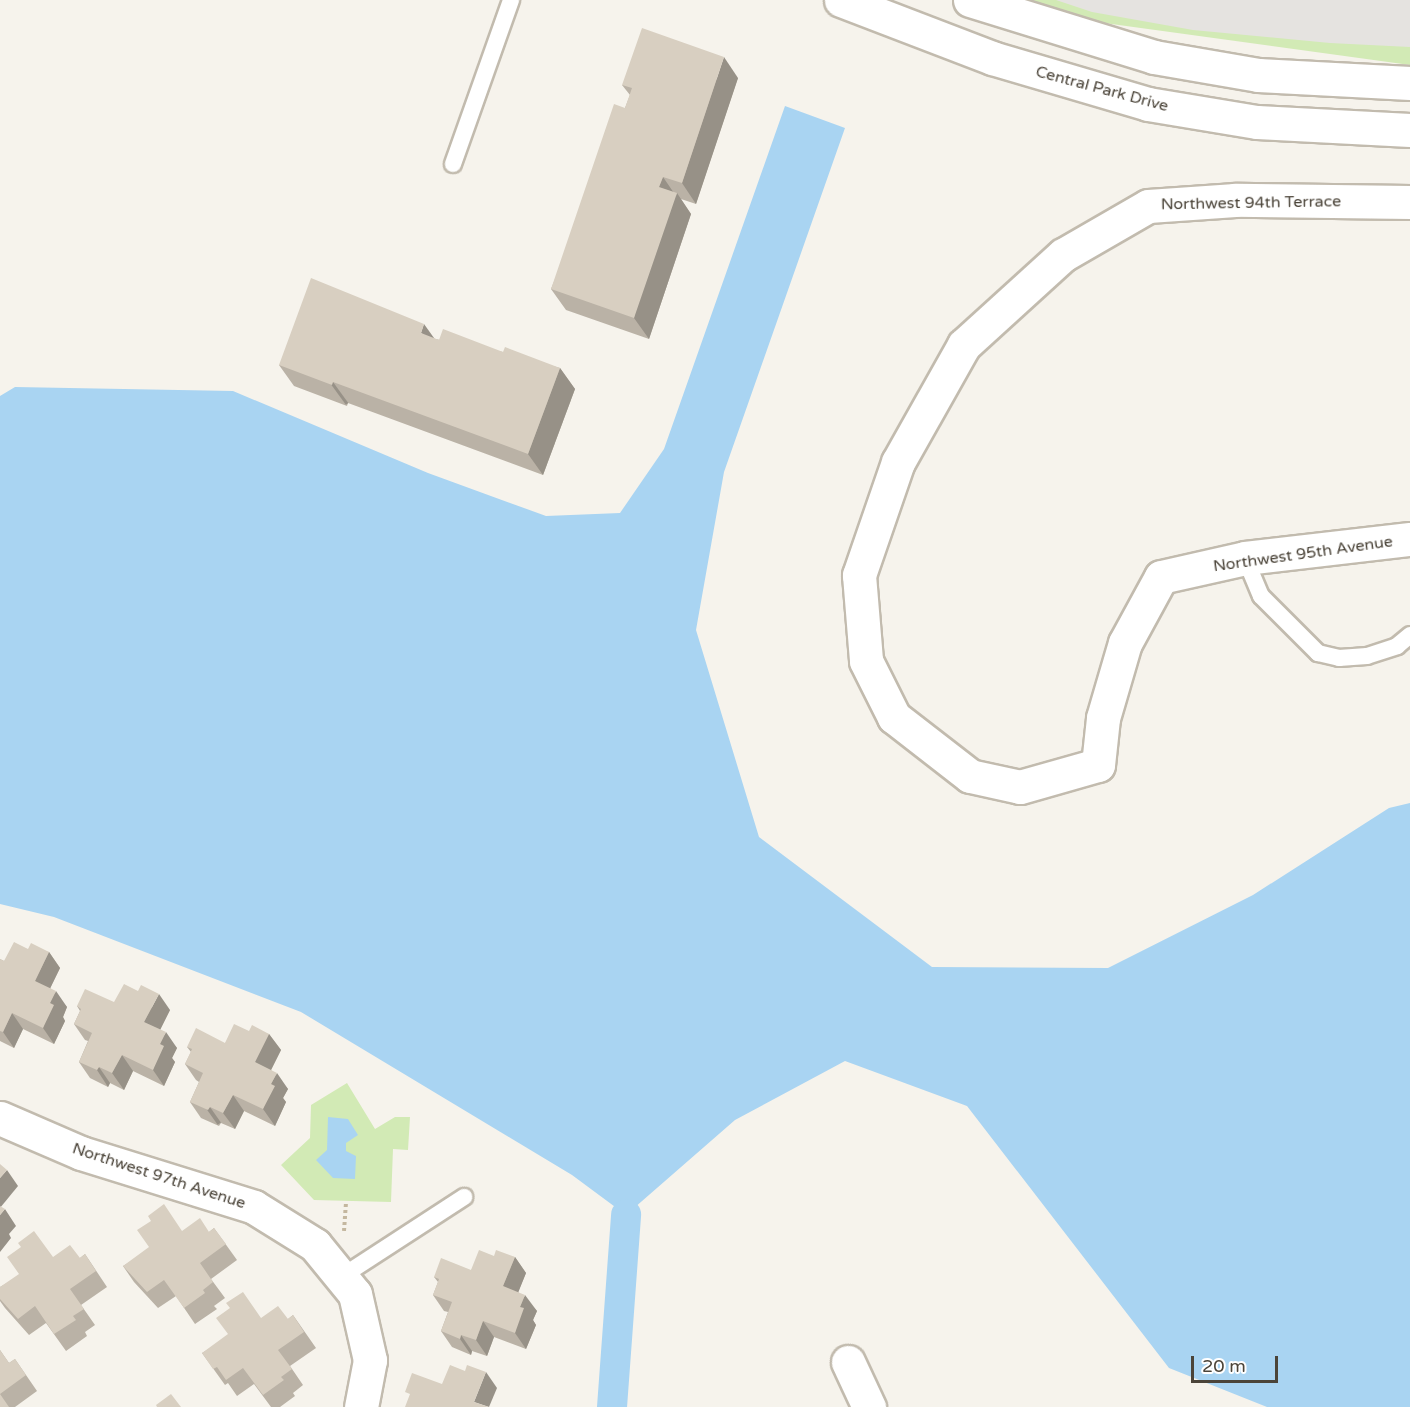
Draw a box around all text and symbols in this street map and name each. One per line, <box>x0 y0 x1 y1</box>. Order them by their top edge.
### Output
street label: Central Park Drive <box>1034 62 1170 116</box>
street label: Northwest 94th Terrace <box>1161 192 1341 214</box>
street label: Northwest 95th Avenue <box>1212 532 1394 576</box>
street label: Northwest 97th Avenue <box>70 1139 248 1213</box>
scale bar <box>1194 1344 1281 1382</box>
text: 20 m <box>1202 1355 1246 1377</box>

